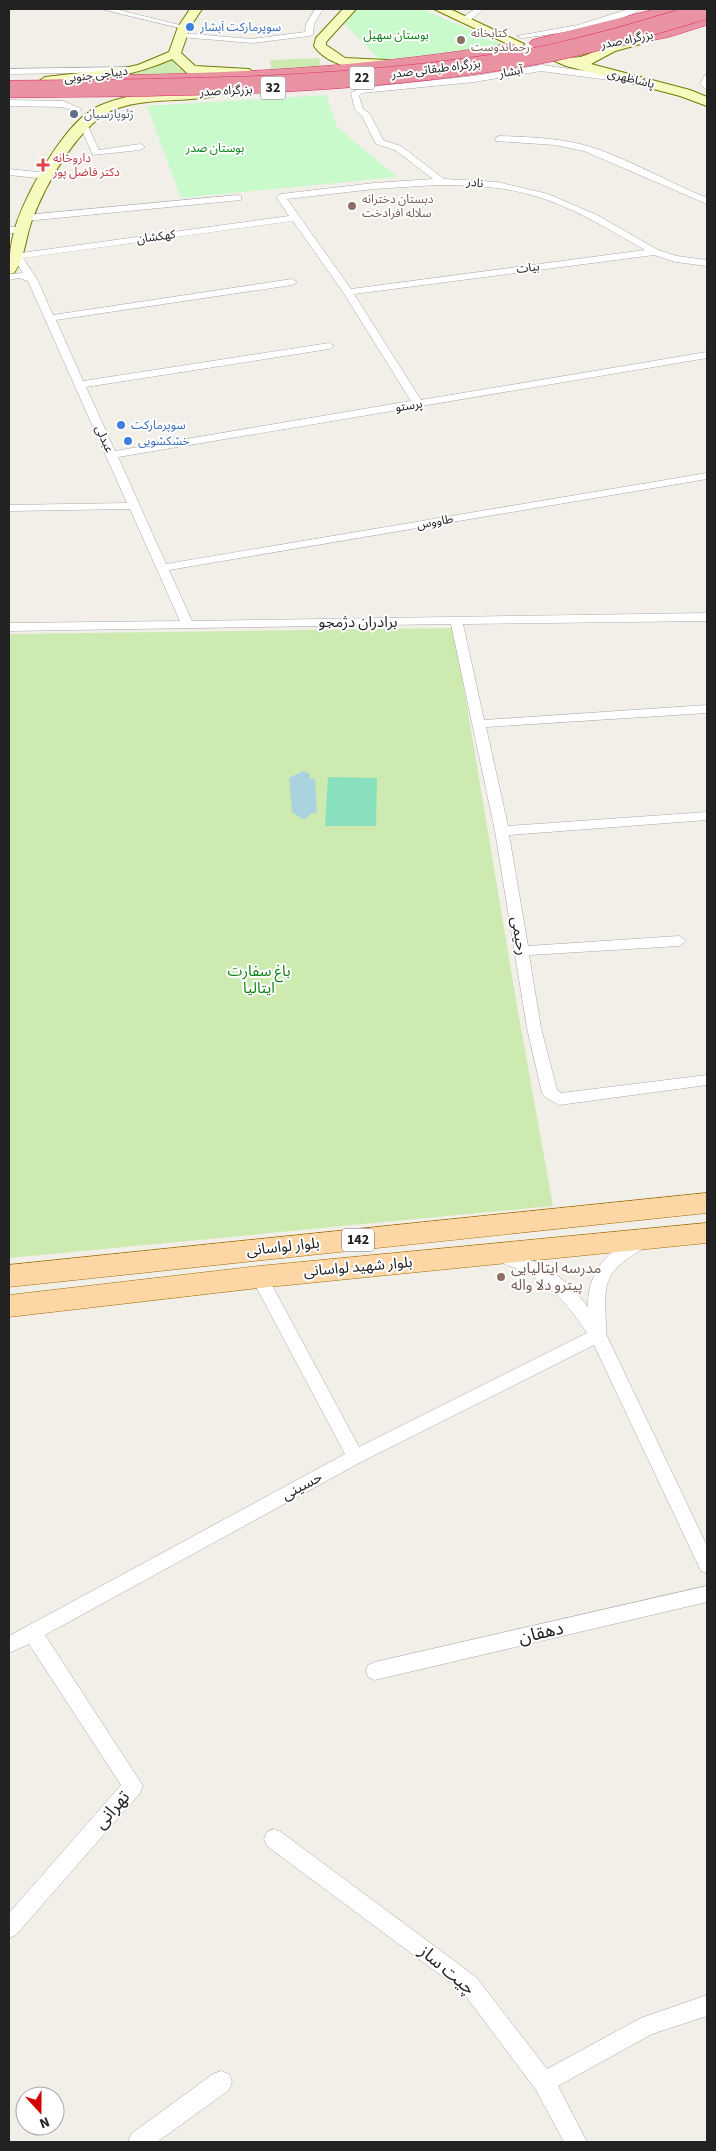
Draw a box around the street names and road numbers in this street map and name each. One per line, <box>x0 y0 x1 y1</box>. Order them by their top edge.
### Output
street label: بزرگراه صدر <box>598 27 655 54</box>
street label: بزرگراه طبقاتی صدر <box>390 55 481 83</box>
street label: آبشار <box>497 61 525 83</box>
street label: دیباجی جنوبی <box>63 63 129 87</box>
street label: پاشاظهری <box>606 65 656 93</box>
road number: 22 <box>350 66 374 90</box>
road number: 32 <box>260 76 286 100</box>
street label: بزرگراه صدر <box>198 81 253 101</box>
street label: نادر <box>465 174 484 192</box>
street label: کهکشان <box>135 226 178 248</box>
street label: بیات <box>515 258 541 278</box>
street label: پرستو <box>394 395 424 417</box>
street label: عبدلی <box>90 423 118 455</box>
street label: طاووس <box>415 510 455 534</box>
street label: برادران دژمجو <box>319 612 397 633</box>
street label: رحیمی <box>506 915 532 957</box>
road number: 142 <box>342 1228 374 1252</box>
street label: بلوار لواسانی <box>245 1233 321 1261</box>
street label: بلوار شهید لواسانی <box>303 1252 413 1282</box>
street label: حسینی <box>278 1466 326 1505</box>
street label: دهقان <box>516 1616 566 1650</box>
street label: تهرانی <box>88 1785 136 1835</box>
street label: چیت ساز <box>413 1938 481 2001</box>

